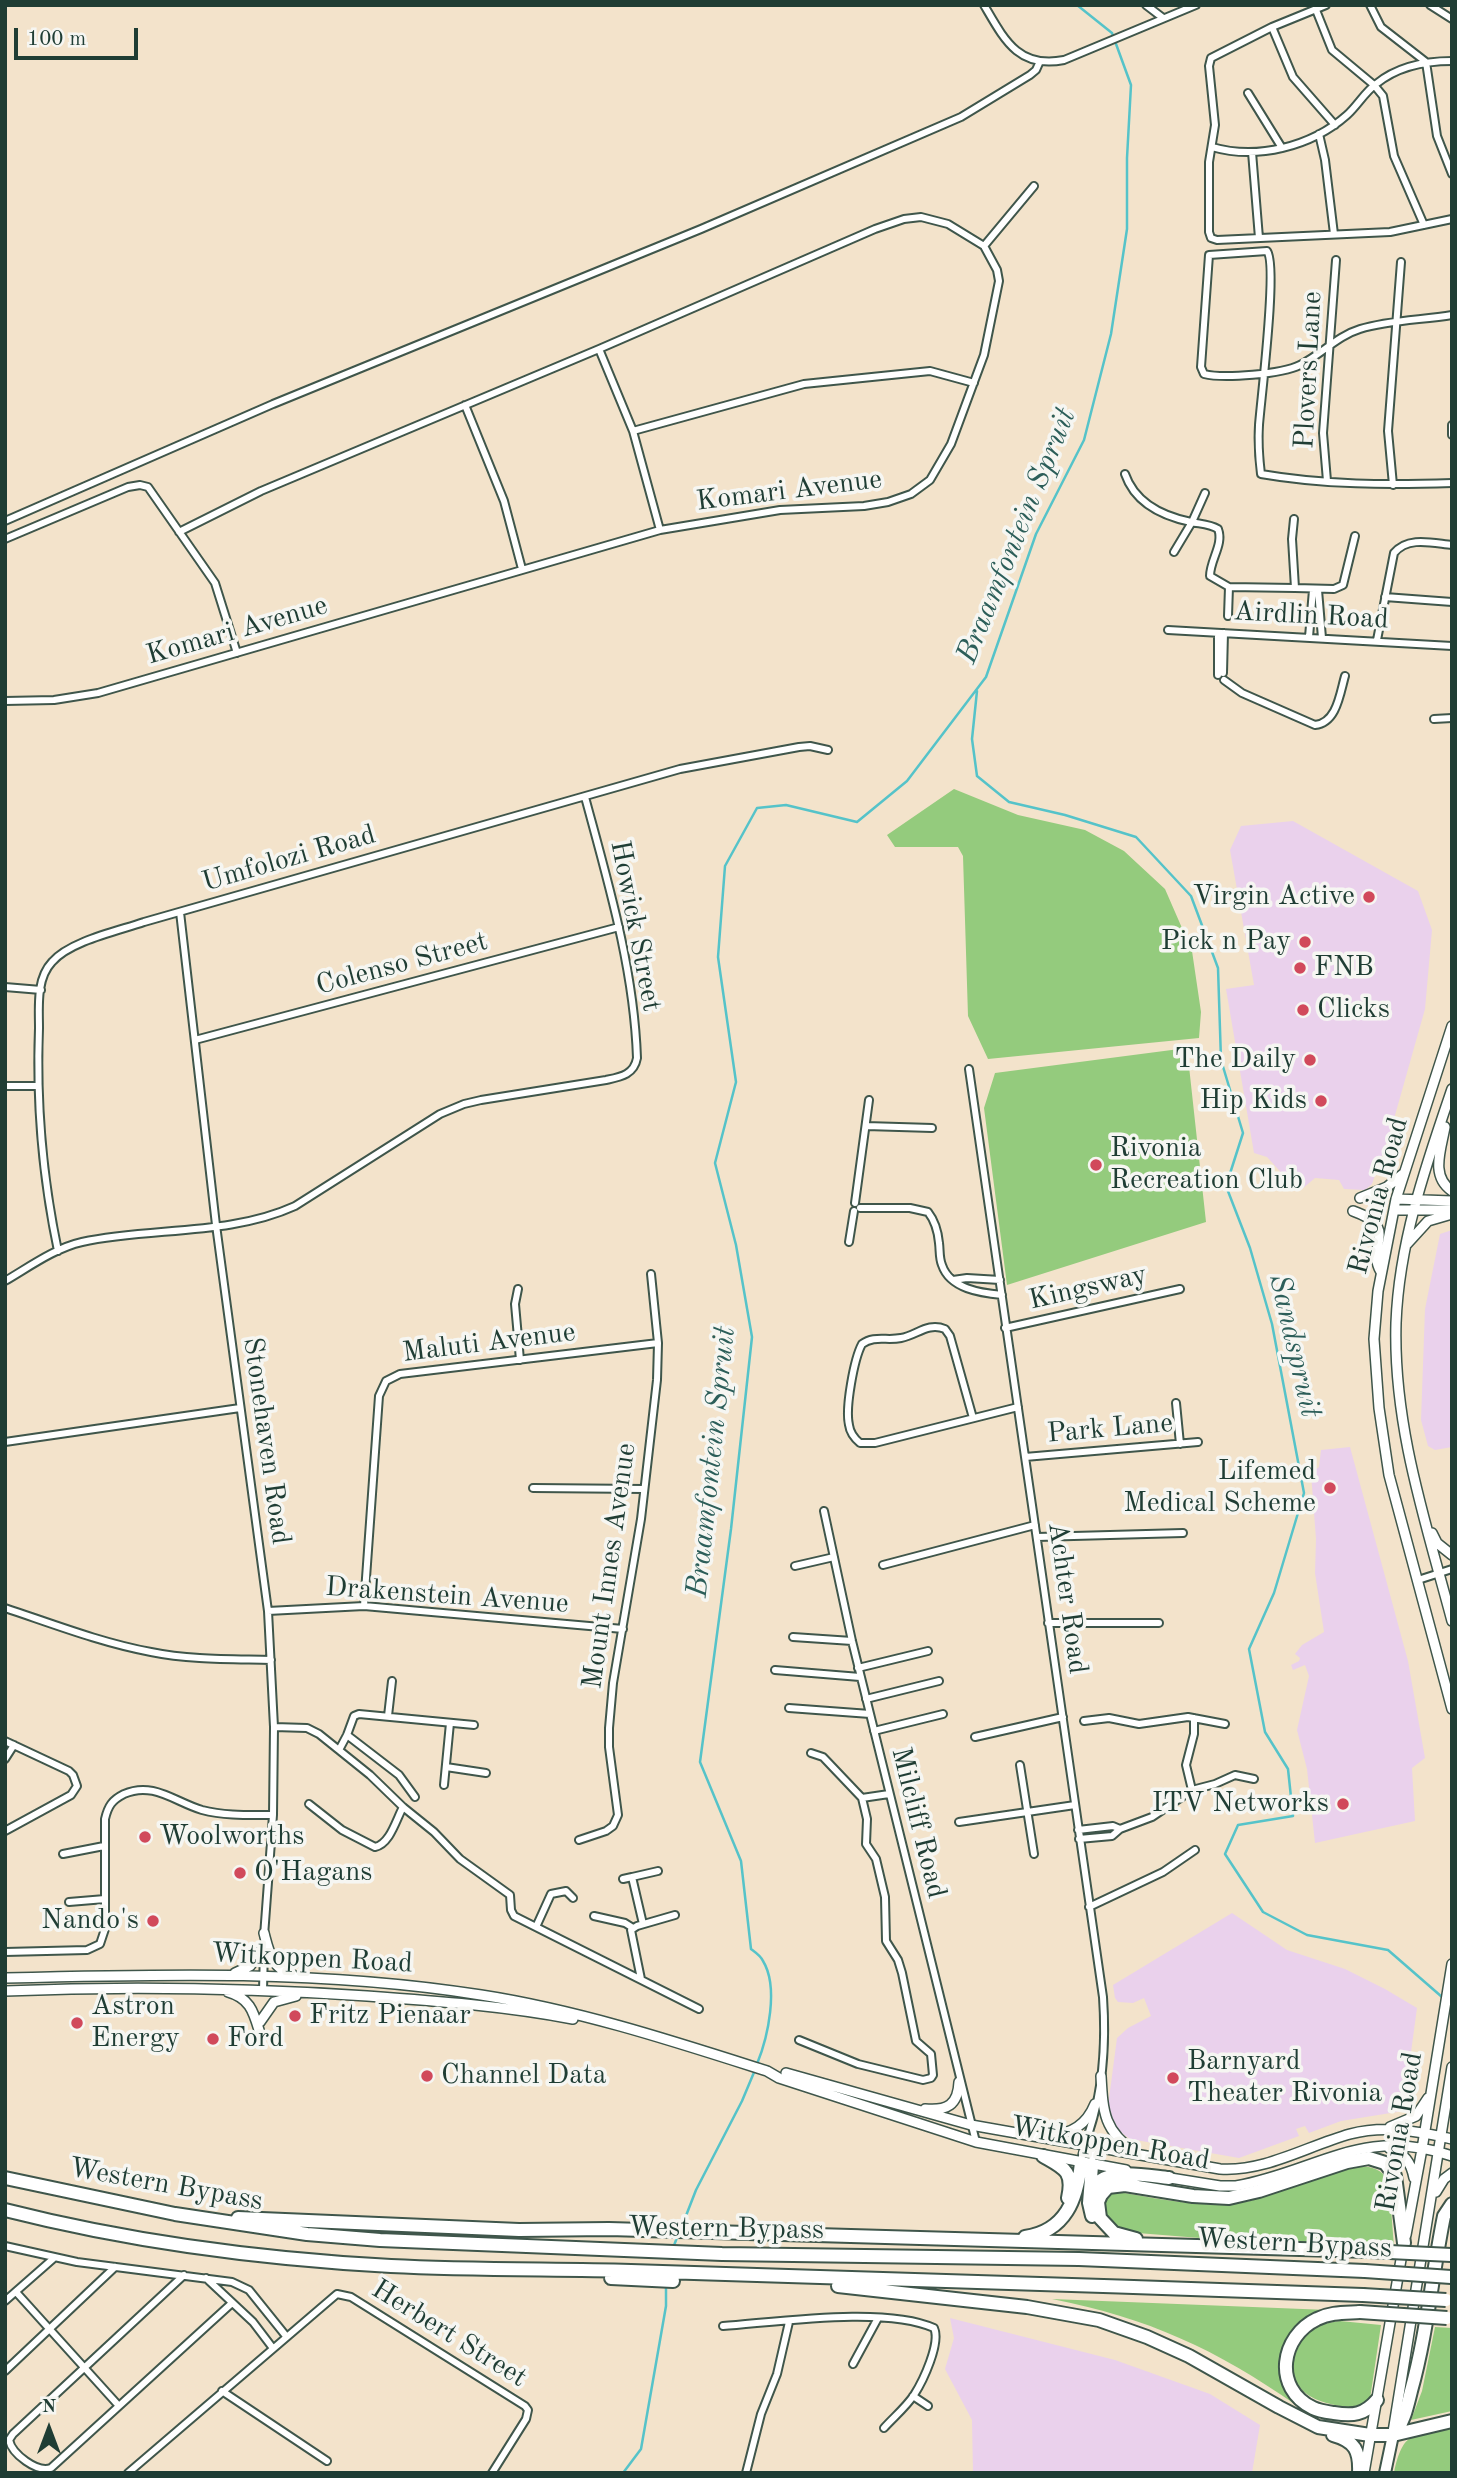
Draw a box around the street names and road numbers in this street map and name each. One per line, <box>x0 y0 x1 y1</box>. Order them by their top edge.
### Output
street label: Plovers Lane <box>1288 290 1330 450</box>
street label: Komari Avenue <box>694 463 884 519</box>
street label: Komari Avenue <box>143 589 331 673</box>
street label: Airdlin Road <box>1232 595 1390 637</box>
street label: Umfolozi Road <box>198 818 380 900</box>
street label: Howick Street <box>602 838 668 1014</box>
street label: Colenso Street <box>313 925 491 1003</box>
street label: Rivonia Road <box>1342 1114 1416 1278</box>
street label: Kingsway <box>1026 1258 1150 1318</box>
street label: Maluti Avenue <box>401 1316 577 1370</box>
street label: Stonehaven Road <box>235 1335 297 1547</box>
street label: Park Lane <box>1046 1407 1174 1451</box>
street label: Mount Innes Avenue <box>576 1441 644 1691</box>
street label: Achter Road <box>1040 1520 1094 1676</box>
street label: Drakenstein Avenue <box>324 1571 570 1621</box>
street label: Milcliff Road <box>883 1744 953 1902</box>
street label: Witkoppen Road <box>210 1937 414 1981</box>
street label: Rivonia Road <box>1369 2049 1431 2215</box>
street label: Witkoppen Road <box>1008 2110 1212 2178</box>
street label: Western Bypass <box>66 2151 266 2219</box>
street label: Western Bypass <box>628 2210 824 2248</box>
street label: Western Bypass <box>1195 2222 1393 2266</box>
street label: Herbert Street <box>365 2273 533 2395</box>

